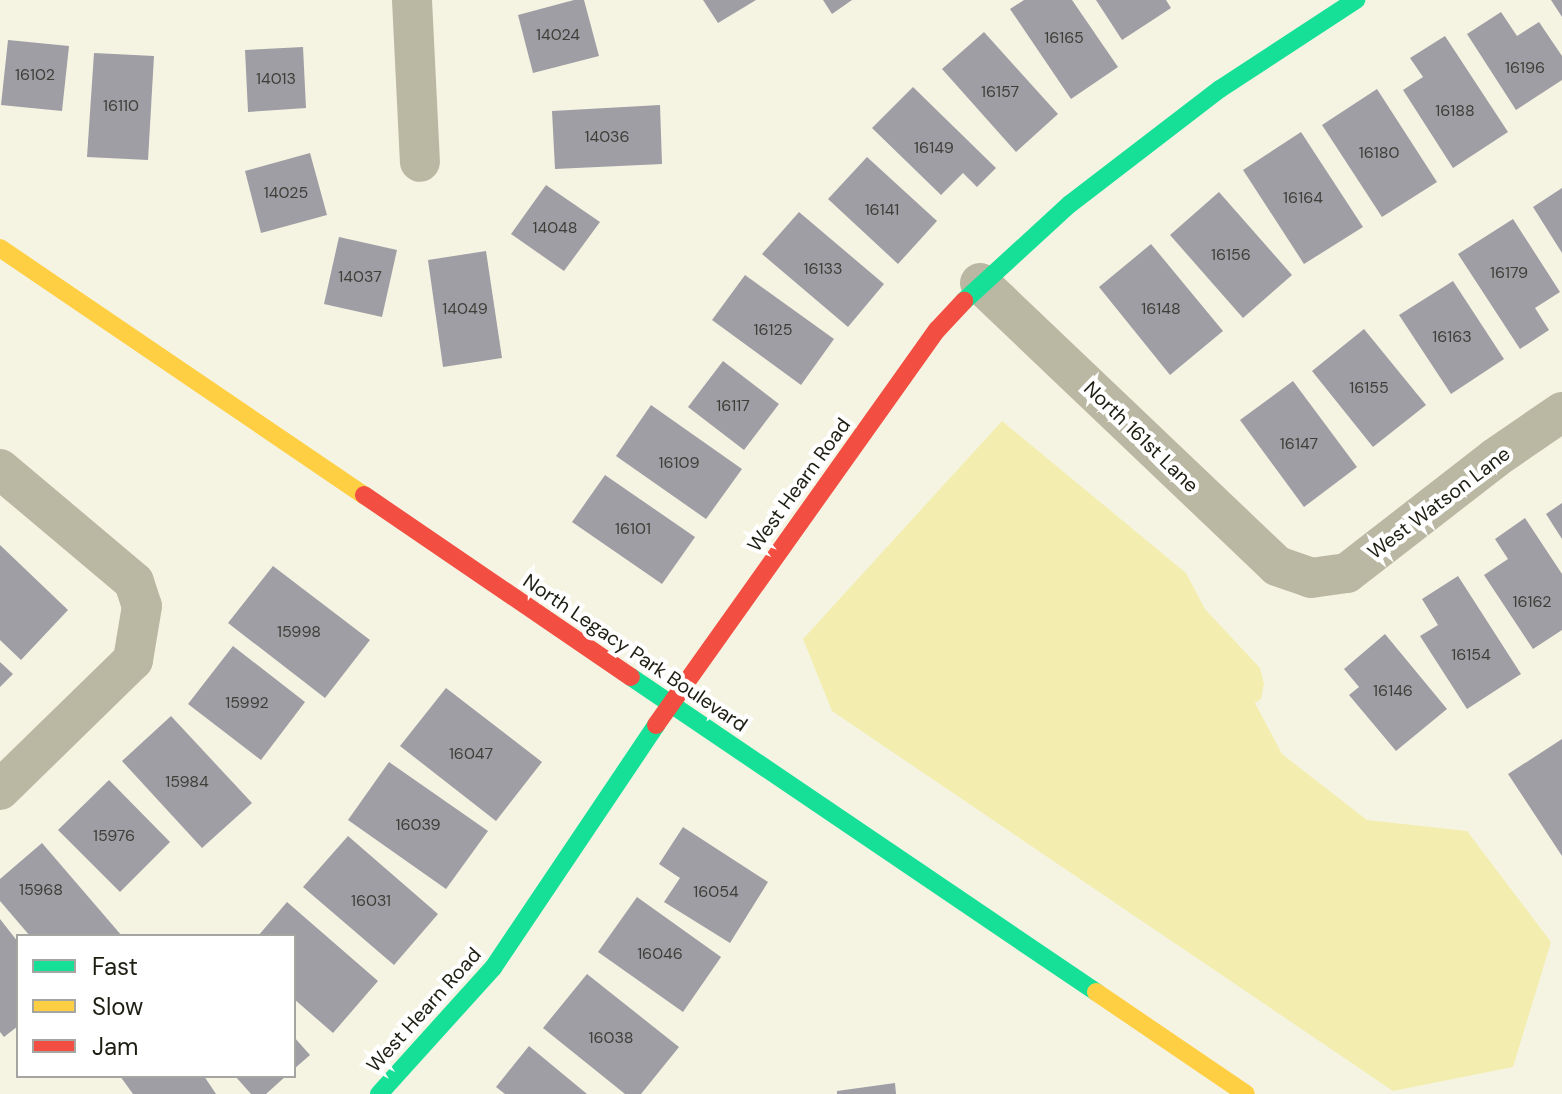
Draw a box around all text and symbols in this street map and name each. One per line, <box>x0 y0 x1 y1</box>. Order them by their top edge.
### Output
house number: 14024 <box>536 25 580 45</box>
house number: 16165 <box>1044 28 1084 48</box>
house number: 16196 <box>1505 58 1545 78</box>
house number: 16102 <box>15 65 55 85</box>
house number: 14013 <box>256 69 296 89</box>
house number: 16157 <box>981 82 1019 102</box>
house number: 16110 <box>103 96 139 116</box>
house number: 16188 <box>1435 101 1475 121</box>
house number: 14036 <box>584 127 630 147</box>
house number: 16149 <box>914 138 954 158</box>
house number: 16180 <box>1359 143 1399 163</box>
house number: 14025 <box>264 183 308 203</box>
house number: 16164 <box>1283 188 1323 208</box>
house number: 16141 <box>865 200 899 220</box>
house number: 14048 <box>532 218 578 238</box>
house number: 16156 <box>1211 245 1251 265</box>
house number: 16133 <box>804 259 842 279</box>
house number: 16179 <box>1490 263 1528 283</box>
house number: 14037 <box>338 267 382 287</box>
house number: 14049 <box>442 299 488 319</box>
house number: 16148 <box>1141 299 1181 319</box>
house number: 16125 <box>753 320 793 340</box>
house number: 16163 <box>1432 327 1472 347</box>
street label: North 161st Lane <box>1079 376 1203 498</box>
house number: 16155 <box>1349 378 1389 398</box>
house number: 16117 <box>716 396 750 416</box>
street label: West Hearn Road <box>743 414 855 556</box>
house number: 16147 <box>1280 434 1318 454</box>
street label: West Watson Lane <box>1363 442 1515 564</box>
house number: 16109 <box>658 453 700 473</box>
house number: 16101 <box>615 519 651 539</box>
street label: North Legacy Park Boulevard <box>518 569 752 737</box>
house number: 16162 <box>1513 592 1551 612</box>
house number: 15998 <box>277 622 321 642</box>
house number: 16154 <box>1451 645 1491 665</box>
house number: 16146 <box>1373 681 1413 701</box>
house number: 15992 <box>225 693 269 713</box>
house number: 16047 <box>449 744 493 764</box>
house number: 15984 <box>165 772 209 792</box>
house number: 16039 <box>395 815 441 835</box>
house number: 15976 <box>93 826 135 846</box>
house number: 15968 <box>19 880 63 900</box>
house number: 16054 <box>693 882 739 902</box>
house number: 16031 <box>351 891 391 911</box>
legend <box>16 934 296 1078</box>
street label: West Hearn Road <box>362 943 486 1077</box>
house number: 16046 <box>637 944 683 964</box>
text: Fast <box>92 951 138 982</box>
text: Slow <box>92 991 143 1022</box>
house number: 16038 <box>588 1028 634 1048</box>
text: Jam <box>92 1031 138 1062</box>

